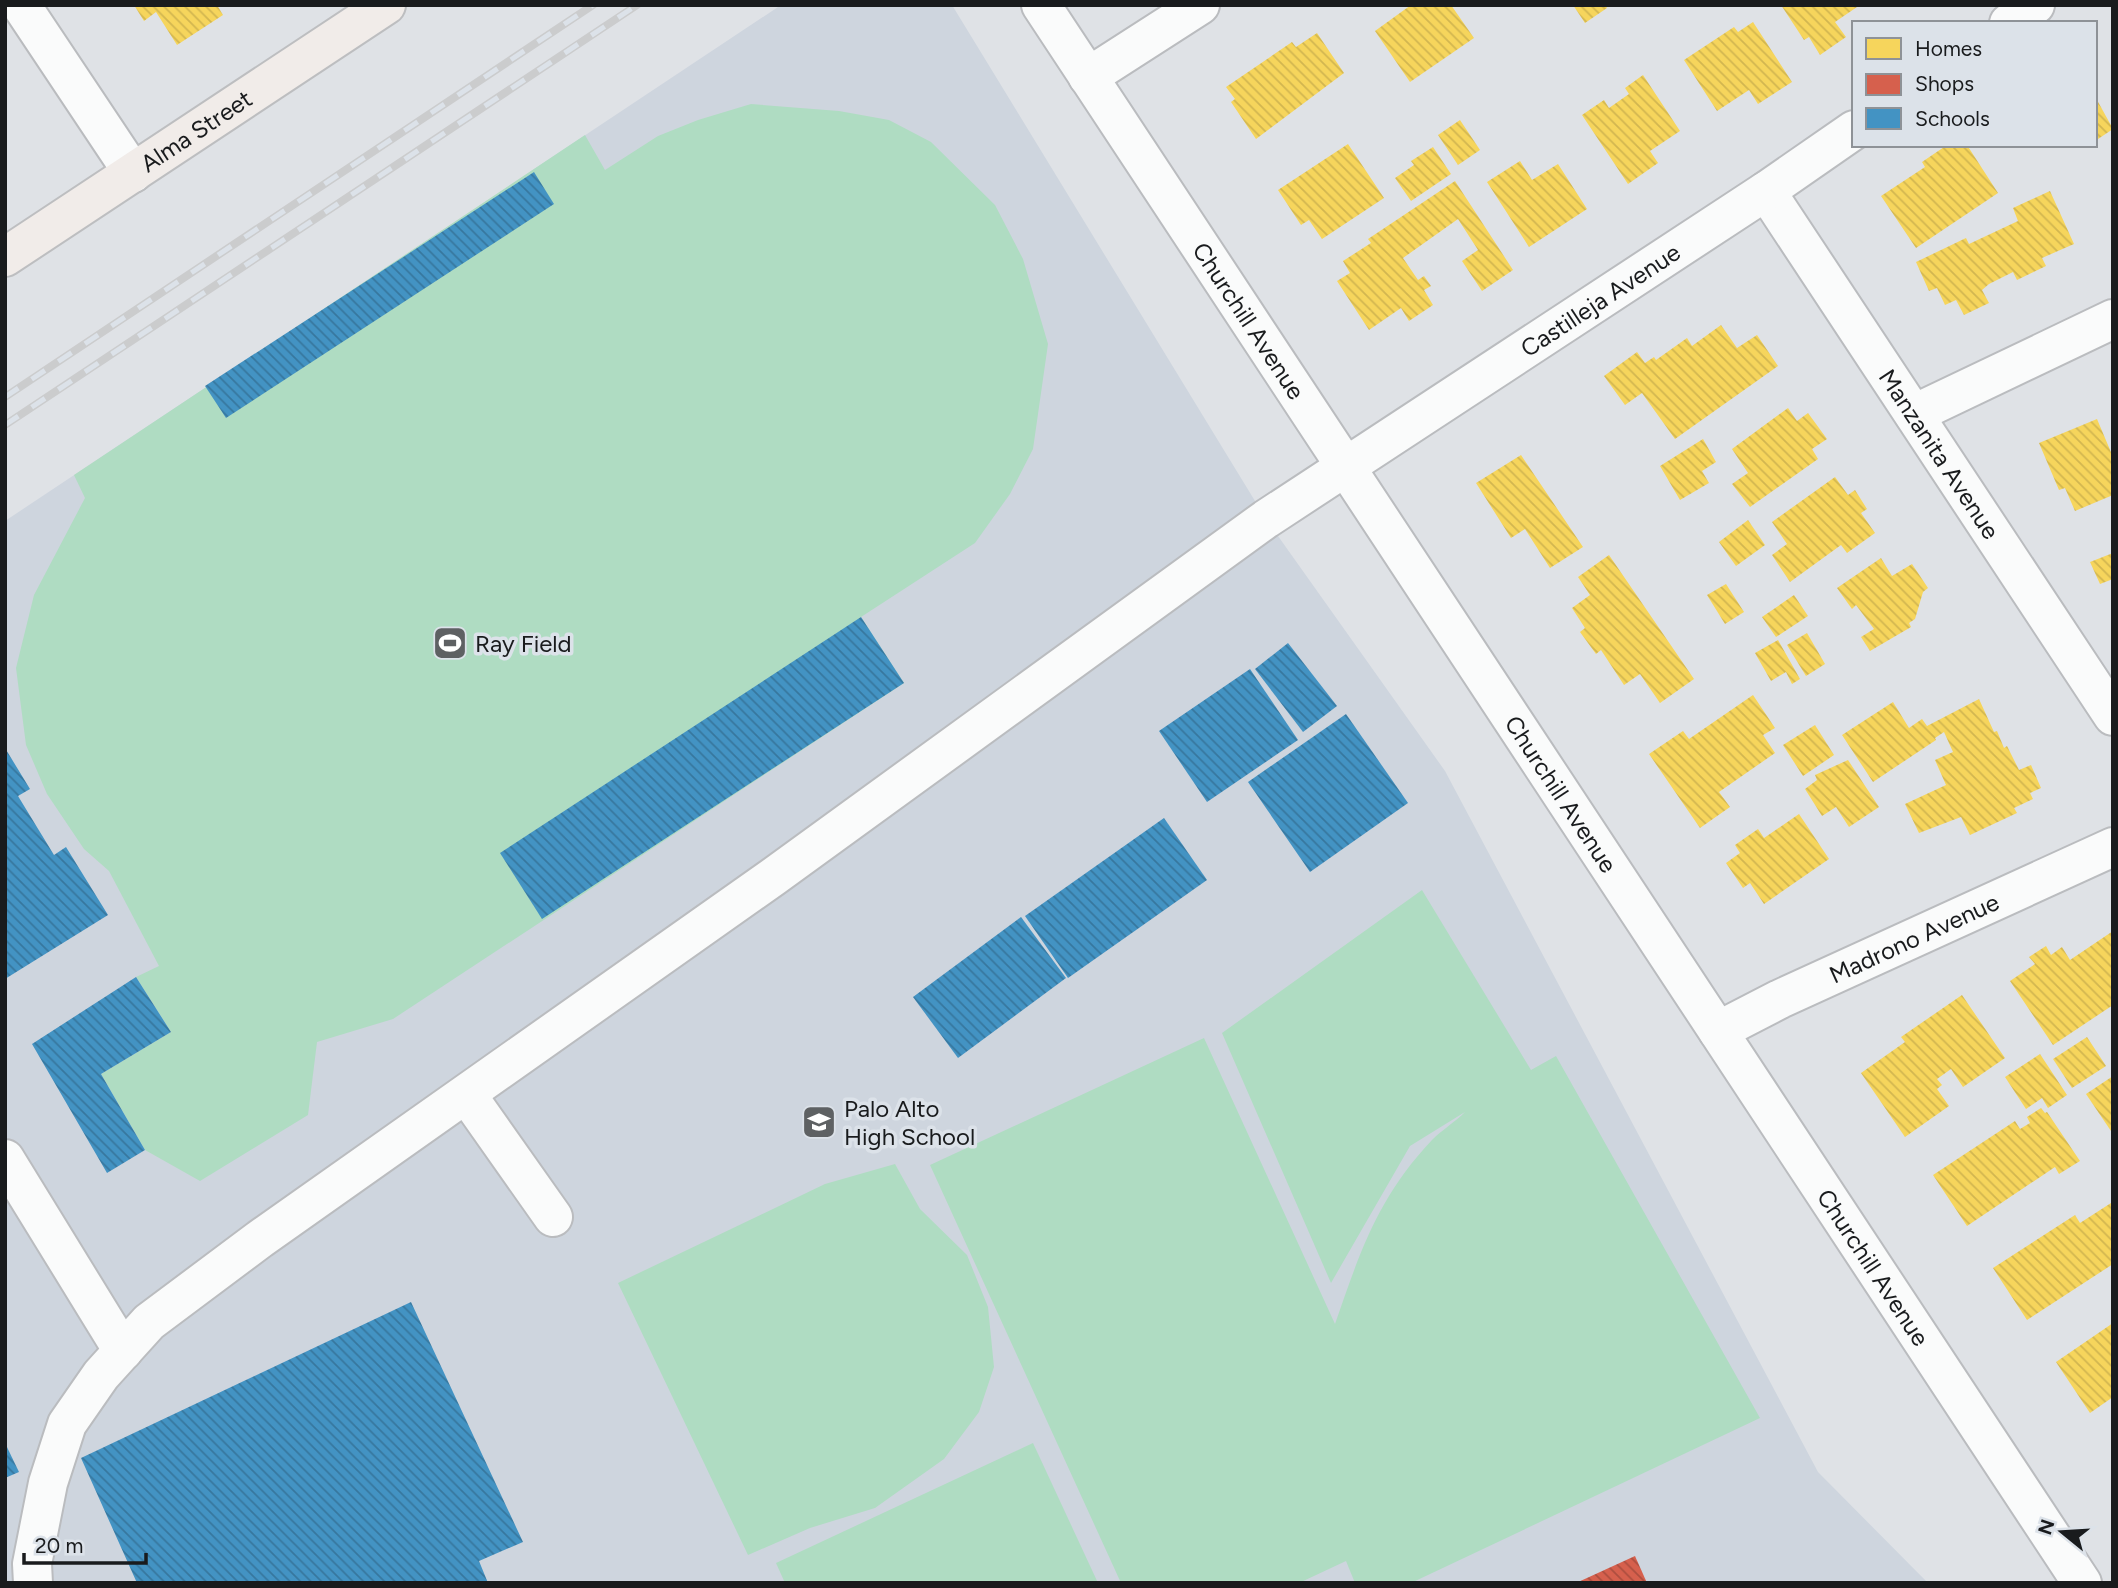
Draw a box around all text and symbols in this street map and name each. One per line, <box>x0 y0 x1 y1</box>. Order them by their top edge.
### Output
legend <box>1852 21 2097 147</box>
text: Homes <box>1915 36 1982 61</box>
text: Shops <box>1915 71 1974 96</box>
street label: Alma Street <box>135 83 257 178</box>
text: Schools <box>1915 106 1990 131</box>
street label: Churchill Avenue <box>1187 237 1311 404</box>
street label: Castilleja Avenue <box>1515 237 1685 363</box>
street label: Manzanita Avenue <box>1873 363 2006 544</box>
sports icon: Ray Field <box>431 624 469 662</box>
place label: Ray Field <box>475 629 572 658</box>
street label: Churchill Avenue <box>1499 710 1624 878</box>
street label: Madrono Avenue <box>1825 887 2003 989</box>
place label: Palo Alto High School <box>844 1094 975 1151</box>
school or university icon: Palo Alto High School <box>800 1103 838 1141</box>
street label: Churchill Avenue <box>1811 1183 1936 1351</box>
north arrow <box>2027 1497 2097 1567</box>
text: N <box>2033 1516 2060 1537</box>
scale bar <box>24 1522 147 1566</box>
text: 20 m <box>35 1533 83 1558</box>

